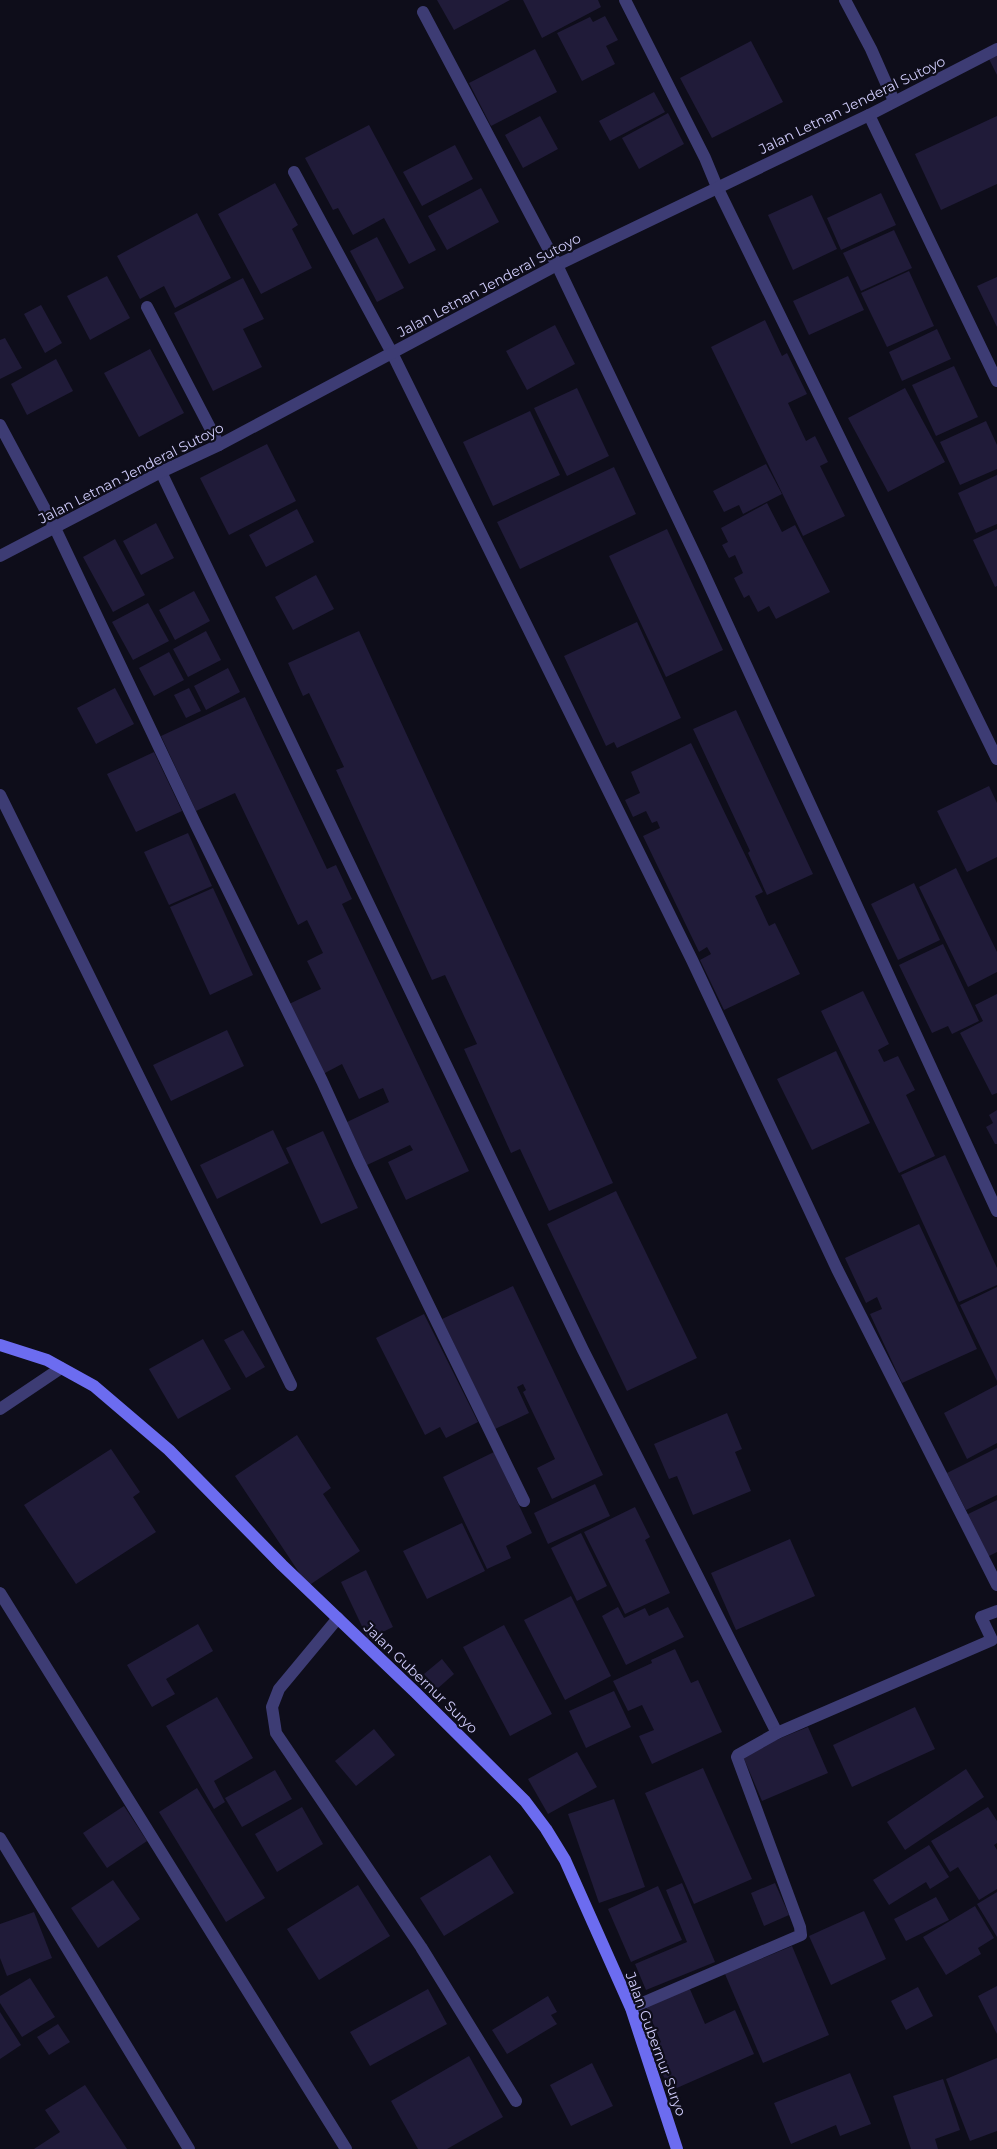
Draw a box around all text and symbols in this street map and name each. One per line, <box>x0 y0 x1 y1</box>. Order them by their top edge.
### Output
street label: Jalan Letnan Jenderal Sutoyo <box>755 52 948 159</box>
street label: Jalan Letnan Jenderal Sutoyo <box>393 229 584 342</box>
street label: Jalan Letnan Jenderal Sutoyo <box>35 418 227 528</box>
street label: Jalan Gubernur Suryo <box>359 1618 482 1737</box>
street label: Jalan Gubernur Suryo <box>621 1969 691 2119</box>

